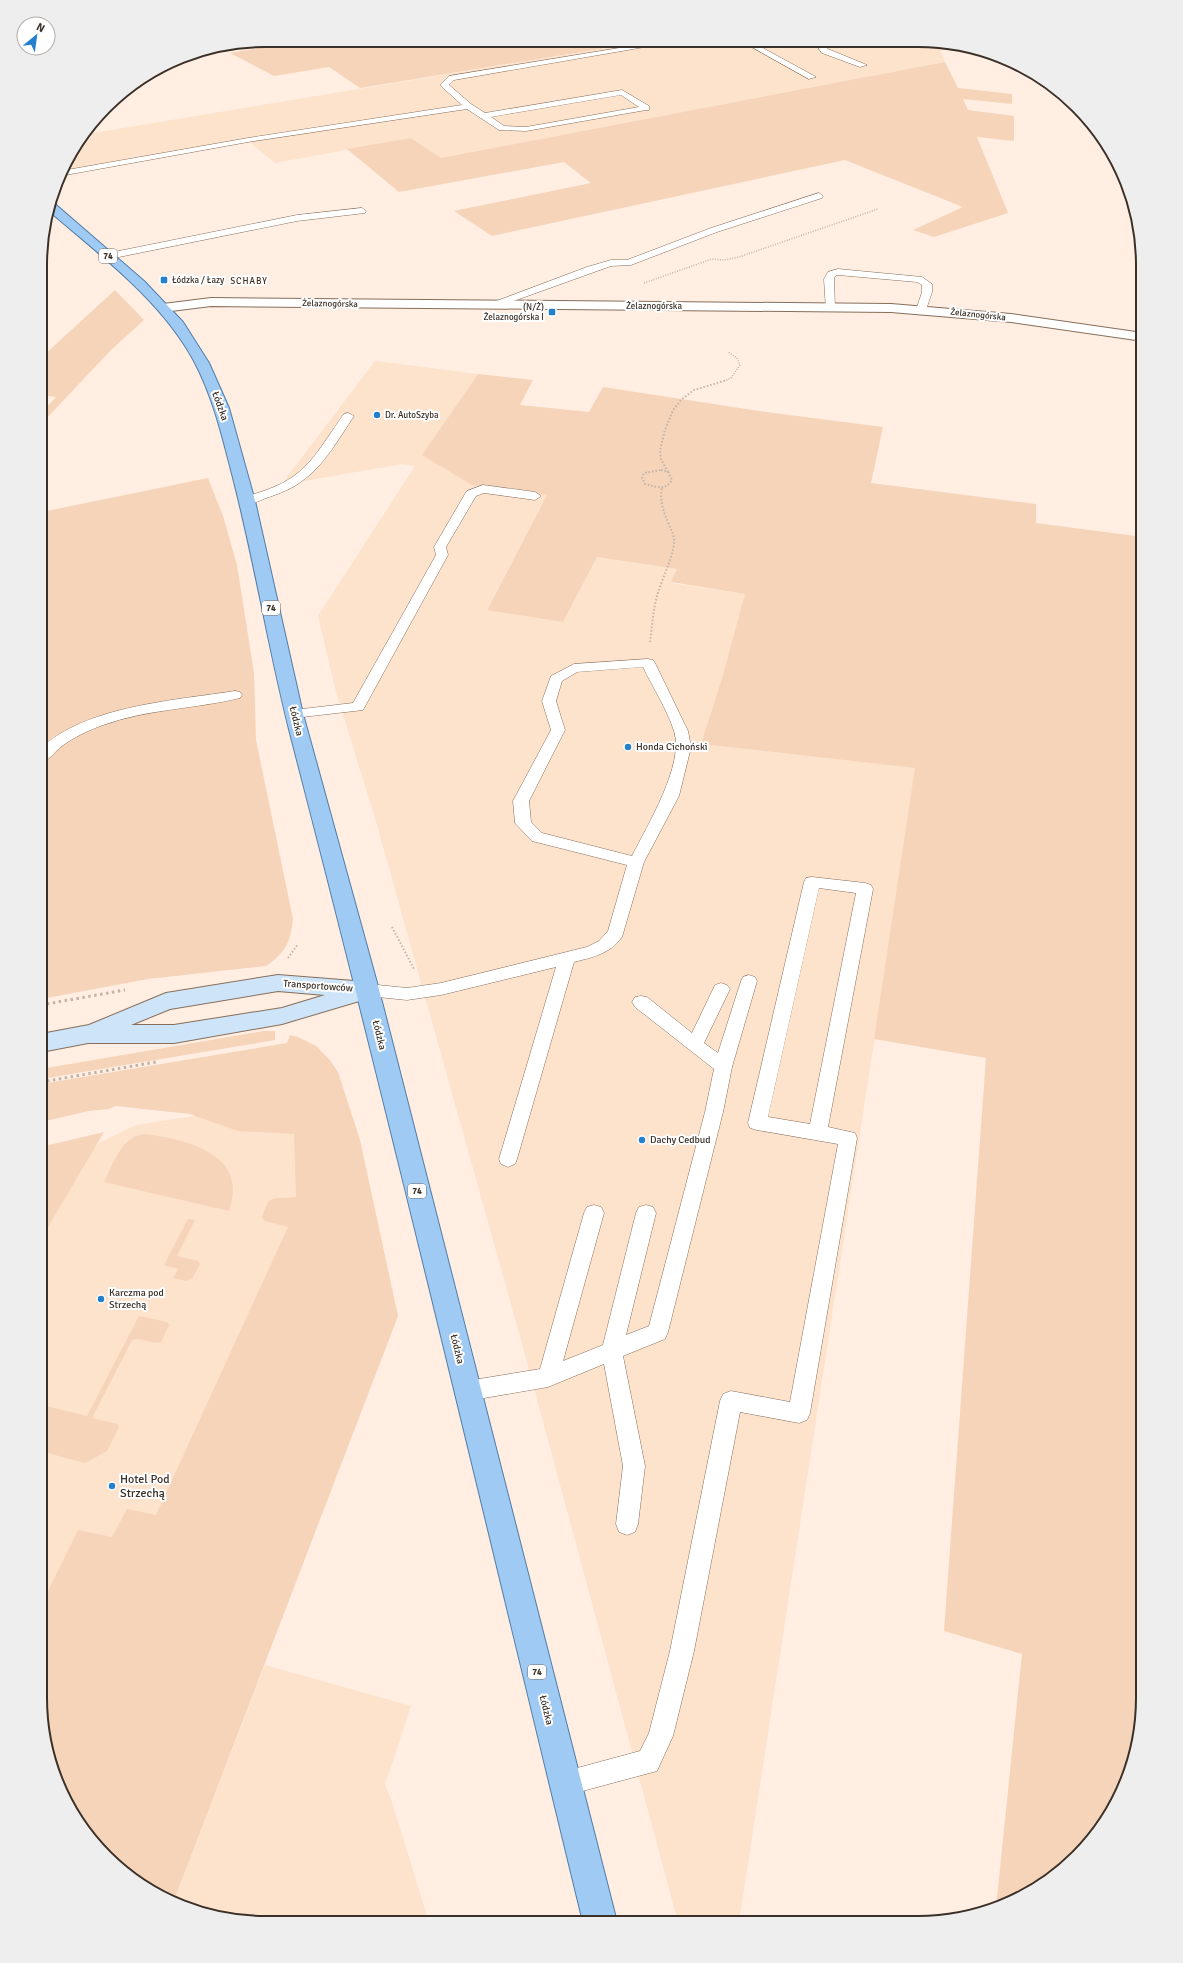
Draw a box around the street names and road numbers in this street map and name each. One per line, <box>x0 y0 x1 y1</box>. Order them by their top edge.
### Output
road number: 74 <box>99 249 117 263</box>
street label: Żelaznogórska <box>302 298 358 310</box>
street label: Żelaznogórska <box>626 301 682 312</box>
street label: Żelaznogórska <box>950 307 1007 323</box>
street label: Łódzka <box>209 390 231 422</box>
road number: 74 <box>262 601 280 615</box>
street label: Łódzka <box>287 705 305 737</box>
street label: Transportowców <box>283 978 354 994</box>
street label: Łódzka <box>370 1019 388 1051</box>
road number: 74 <box>408 1184 426 1198</box>
street label: Łódzka <box>448 1333 466 1365</box>
road number: 74 <box>528 1665 546 1679</box>
street label: Łódzka <box>537 1694 555 1726</box>

